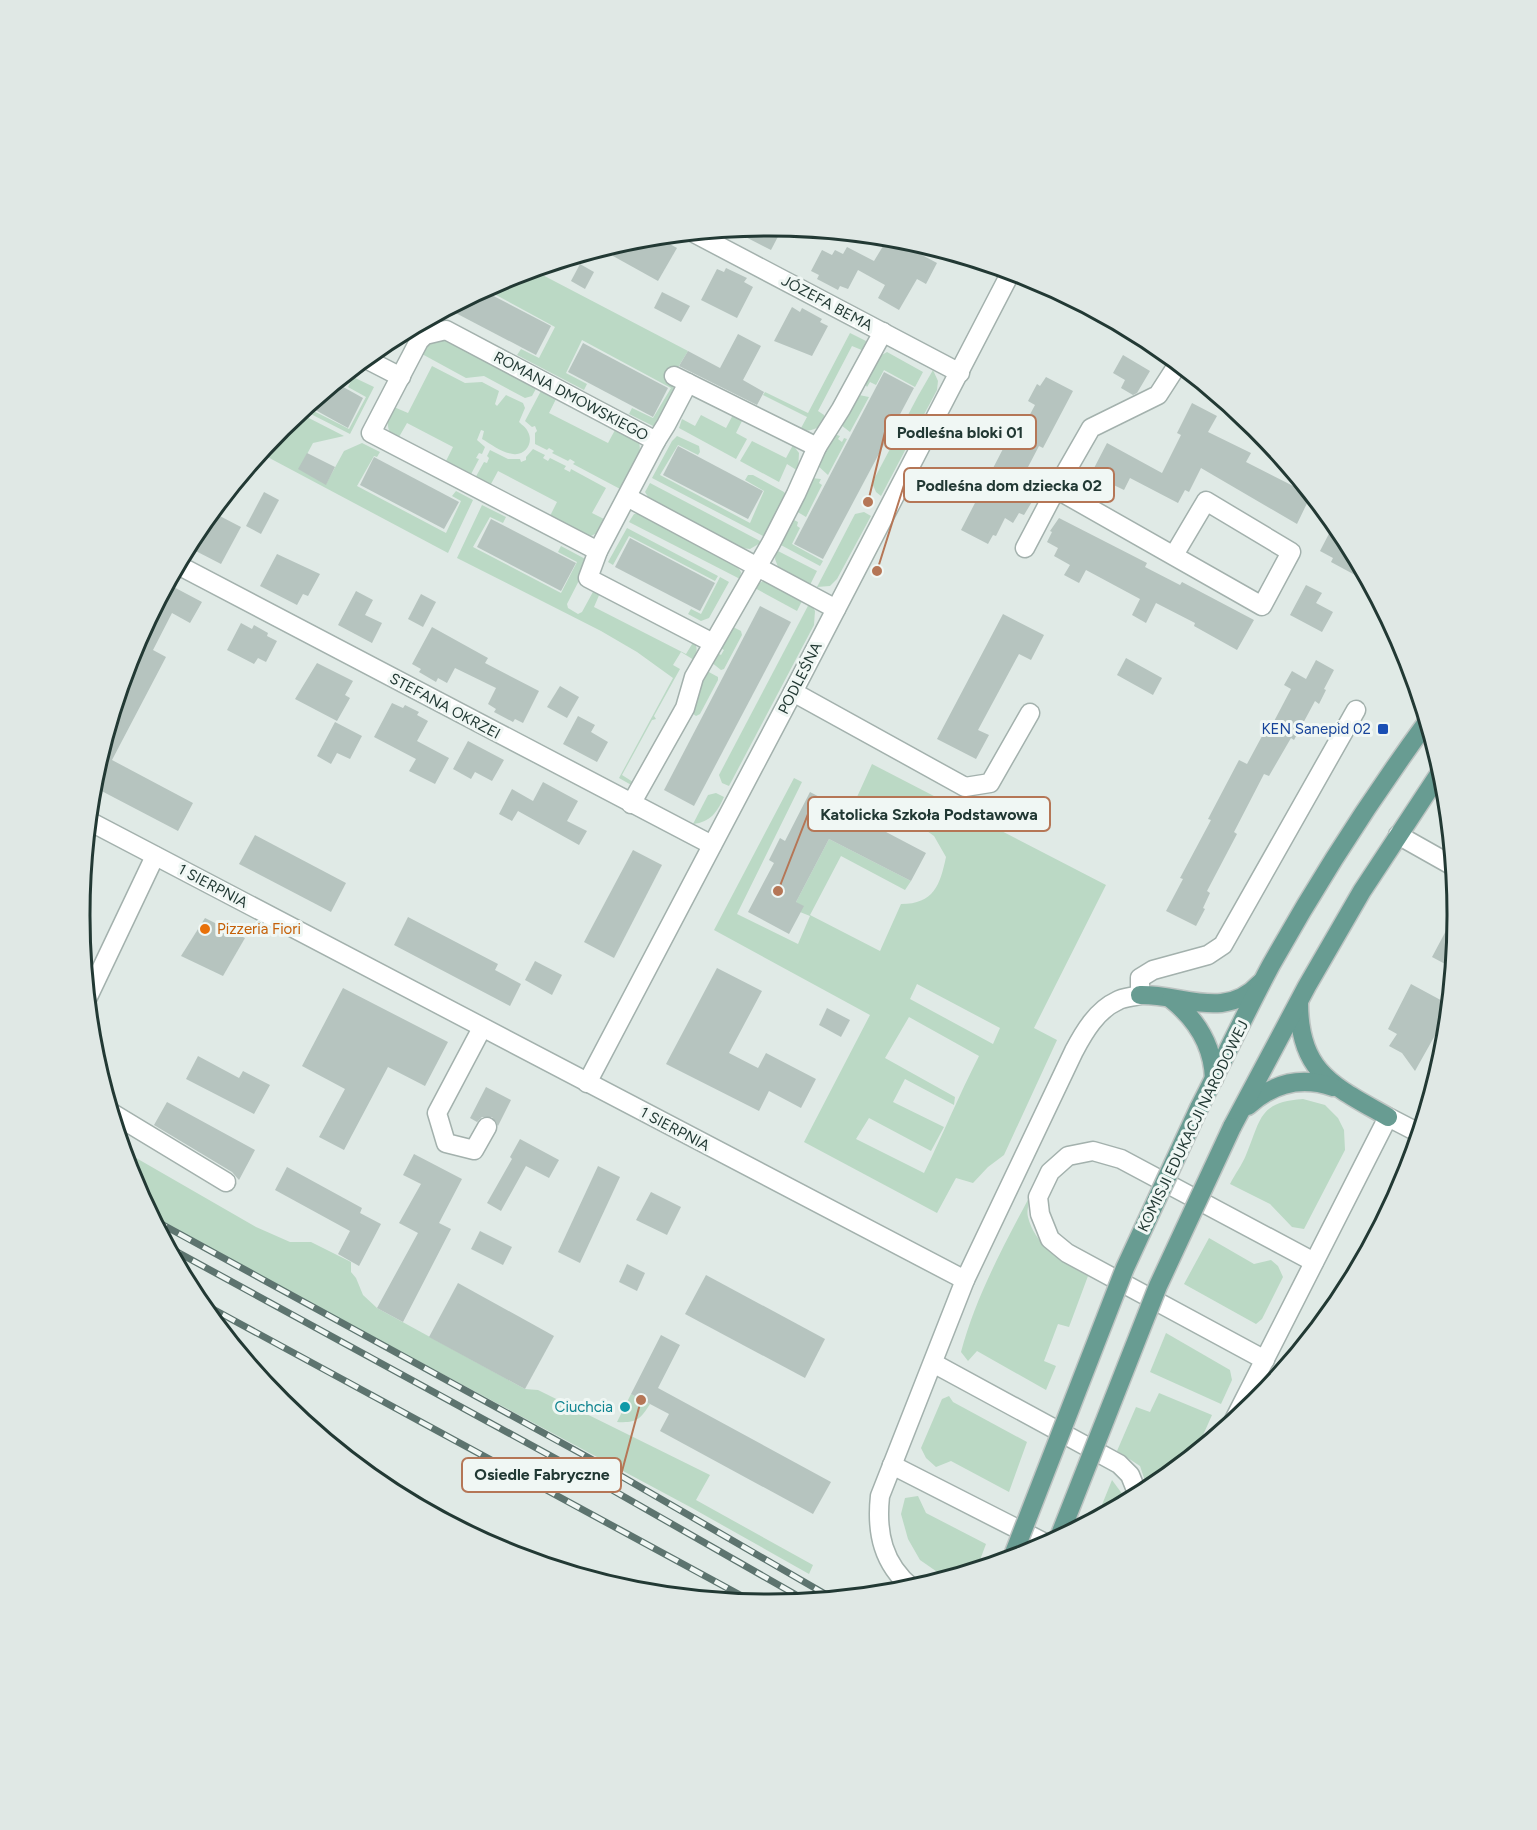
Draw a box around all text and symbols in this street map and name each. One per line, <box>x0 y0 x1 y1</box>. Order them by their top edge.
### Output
street label: JÓZEFA BEMA <box>778 271 876 335</box>
street label: ROMANA DMOWSKIEGO <box>491 348 651 444</box>
callout: Podleśna bloki 01 <box>885 415 1036 449</box>
text: Podleśna bloki 01 <box>897 423 1023 442</box>
callout: Podleśna dom dziecka 02 <box>904 468 1114 502</box>
text: Podleśna dom dziecka 02 <box>916 476 1102 495</box>
street label: PODLEŚNA <box>774 639 826 717</box>
street label: STEFANA OKRZEI <box>387 669 503 743</box>
place label: KEN Sanepid 02 <box>1261 720 1371 738</box>
marker: KEN Sanepid 02 <box>1376 722 1390 736</box>
callout: Katolicka Szkoła Podstawowa <box>808 797 1050 831</box>
text: Katolicka Szkoła Podstawowa <box>820 805 1038 824</box>
street label: 1 SIERPNIA <box>175 860 251 912</box>
place label: Pizzeria Fiori <box>217 920 301 938</box>
marker: Pizzeria Fiori <box>198 922 212 936</box>
street label: KOMISJI EDUKACJI NARODOWEJ <box>1134 1017 1252 1235</box>
street label: 1 SIERPNIA <box>637 1103 713 1155</box>
place label: Ciuchcia <box>555 1398 613 1416</box>
marker: Ciuchcia <box>618 1400 632 1414</box>
callout: Osiedle Fabryczne <box>462 1458 621 1492</box>
text: Osiedle Fabryczne <box>474 1465 610 1484</box>

